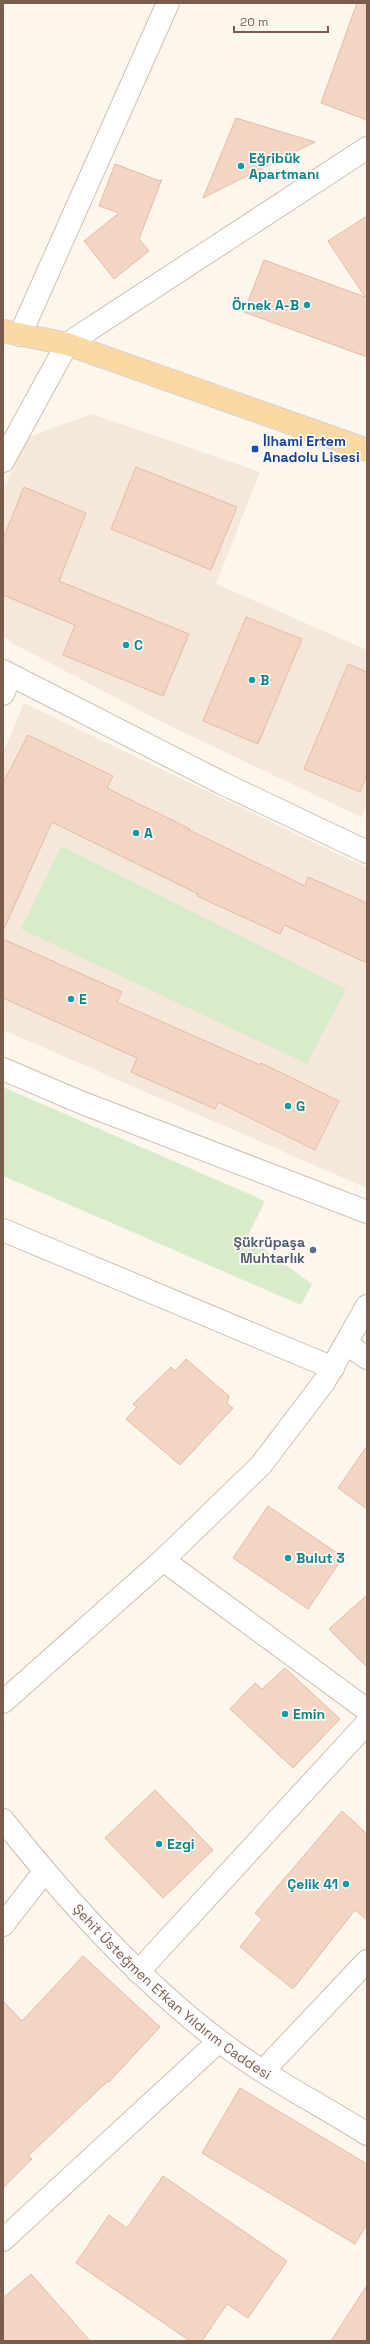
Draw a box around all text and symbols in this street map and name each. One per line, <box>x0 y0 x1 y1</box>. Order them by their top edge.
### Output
scale bar <box>234 8 328 34</box>
text: 20 m <box>240 14 268 30</box>
place label: Eğribük Apartmanı <box>249 149 319 183</box>
marker: Eğribük Apartmanı <box>236 161 246 171</box>
place label: Örnek A-B <box>232 296 299 314</box>
marker: Örnek A-B <box>302 300 312 310</box>
place label: İlhami Ertem Anadolu Lisesi <box>263 432 360 466</box>
marker: İlhami Ertem Anadolu Lisesi <box>250 444 260 454</box>
place label: C <box>134 636 143 654</box>
marker: C <box>121 640 131 650</box>
place label: B <box>260 671 269 689</box>
marker: B <box>247 675 257 685</box>
place label: A <box>144 824 153 842</box>
marker: A <box>131 828 141 838</box>
place label: E <box>79 990 87 1008</box>
marker: E <box>66 994 76 1004</box>
place label: G <box>296 1097 305 1115</box>
marker: G <box>283 1101 293 1111</box>
place label: Şükrüpaşa Muhtarlık <box>233 1233 305 1267</box>
marker: Şükrüpaşa Muhtarlık <box>308 1245 318 1255</box>
place label: Bulut 3 <box>296 1549 345 1567</box>
marker: Bulut 3 <box>283 1553 293 1563</box>
place label: Emin <box>293 1705 325 1723</box>
marker: Emin <box>280 1709 290 1719</box>
place label: Ezgi <box>167 1835 195 1853</box>
marker: Ezgi <box>154 1839 164 1849</box>
place label: Çelik 41 <box>287 1875 338 1893</box>
marker: Çelik 41 <box>341 1879 351 1889</box>
street label: Şehit Üsteğmen Efkan Yıldırım Caddesi <box>69 1900 274 2083</box>

